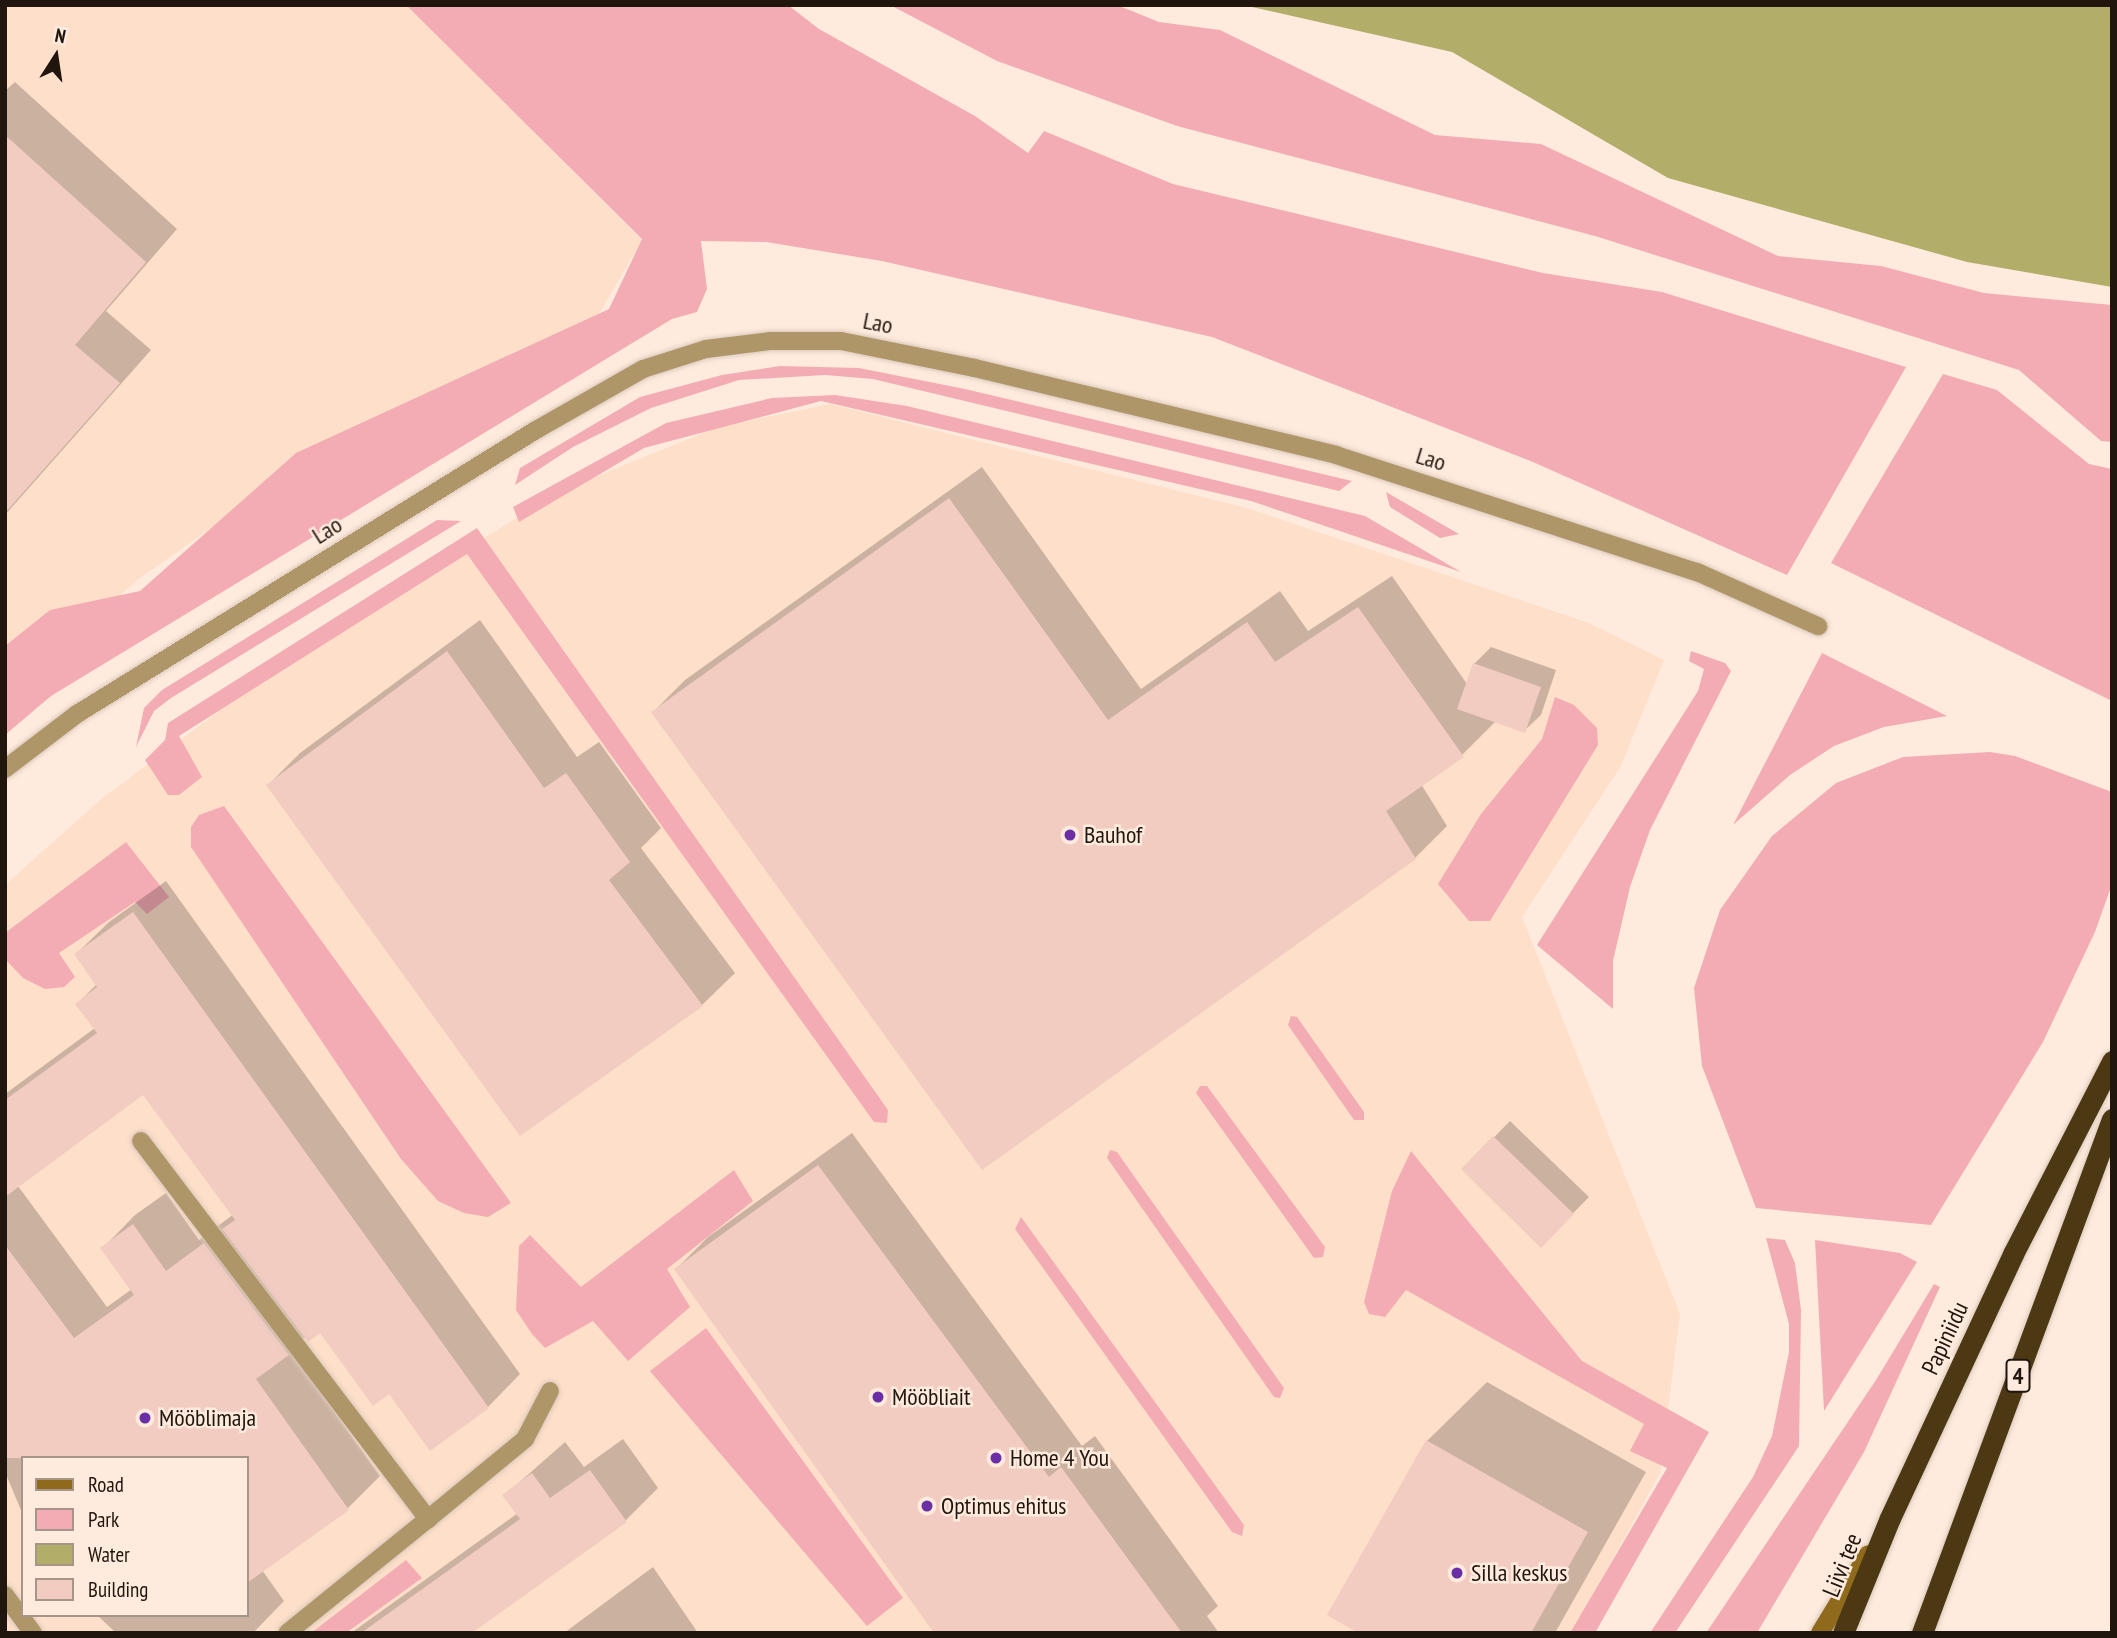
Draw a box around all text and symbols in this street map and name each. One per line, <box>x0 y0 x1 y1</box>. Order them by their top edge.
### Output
north arrow <box>21 21 91 91</box>
text: N <box>53 23 68 48</box>
street label: Lao <box>861 306 895 340</box>
street label: Lao <box>1413 441 1449 477</box>
street label: Lao <box>307 510 347 550</box>
place label: Bauhof <box>1084 821 1142 849</box>
marker: Bauhof <box>1062 827 1078 843</box>
street label: Papiniidu <box>1916 1297 1974 1379</box>
road number: 4 <box>2004 1357 2032 1396</box>
place label: Mööbliait <box>892 1383 971 1411</box>
marker: Mööbliait <box>870 1389 886 1405</box>
place label: Mööblimaja <box>159 1404 256 1432</box>
marker: Mööblimaja <box>137 1410 153 1426</box>
place label: Home 4 You <box>1010 1444 1110 1472</box>
marker: Home 4 You <box>988 1450 1004 1466</box>
legend <box>21 1456 248 1617</box>
text: Road <box>88 1471 124 1498</box>
place label: Optimus ehitus <box>941 1492 1066 1520</box>
marker: Optimus ehitus <box>919 1498 935 1514</box>
text: Park <box>88 1506 119 1533</box>
street label: Liivi tee <box>1816 1529 1868 1601</box>
text: Water <box>88 1541 130 1568</box>
place label: Silla keskus <box>1471 1559 1567 1587</box>
marker: Silla keskus <box>1449 1565 1465 1581</box>
text: Building <box>88 1576 148 1603</box>

